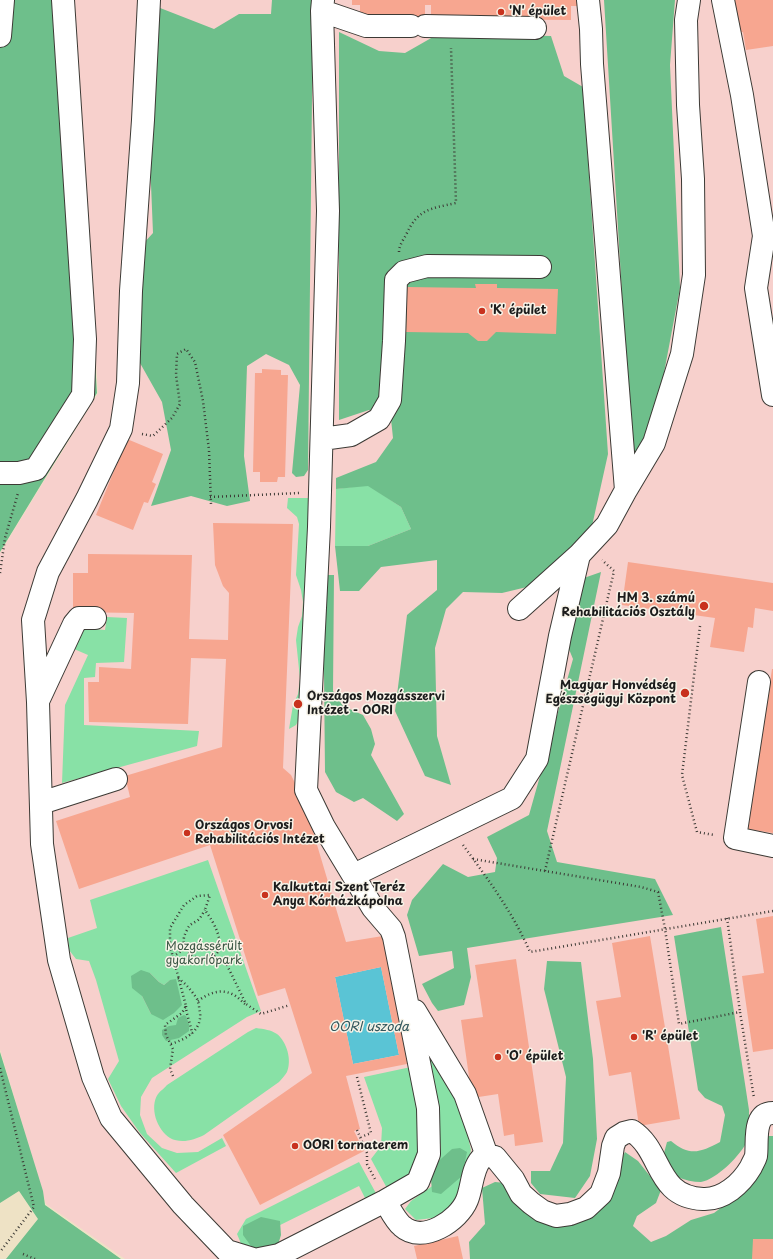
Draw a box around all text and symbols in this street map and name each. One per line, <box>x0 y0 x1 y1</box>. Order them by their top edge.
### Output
place label: 'N' épület <box>509 5 566 19</box>
marker: 'N' épület <box>496 7 506 17</box>
place label: 'K' épület <box>490 304 547 318</box>
marker: 'K' épület <box>477 306 487 316</box>
place label: HM 3. számú Rehabilitációs Osztály <box>562 592 695 620</box>
marker: HM 3. számú Rehabilitációs Osztály <box>698 600 710 612</box>
place label: Magyar Honvédség Egészségügyi Központ <box>545 679 676 707</box>
marker: Magyar Honvédség Egészségügyi Központ <box>679 687 691 699</box>
place label: Országos Mozgásszervi Intézet - OORI <box>307 690 445 718</box>
marker: Országos Mozgásszervi Intézet - OORI <box>292 698 304 710</box>
place label: Országos Orvosi Rehabilitációs Intézet <box>195 819 325 847</box>
marker: Országos Orvosi Rehabilitációs Intézet <box>182 828 192 838</box>
place label: Kalkuttai Szent Teréz Anya Kórházkápolna <box>273 881 405 909</box>
marker: Kalkuttai Szent Teréz Anya Kórházkápolna <box>260 890 270 900</box>
park label: Mozgássérült gyakorlópark <box>166 940 242 968</box>
water label: OORI uszoda <box>329 1019 409 1035</box>
place label: 'R' épület <box>642 1030 698 1044</box>
marker: 'R' épület <box>629 1032 639 1042</box>
place label: 'O' épület <box>506 1050 564 1064</box>
marker: 'O' épület <box>493 1052 503 1062</box>
place label: OORI tornaterem <box>303 1139 408 1153</box>
marker: OORI tornaterem <box>290 1141 300 1151</box>

